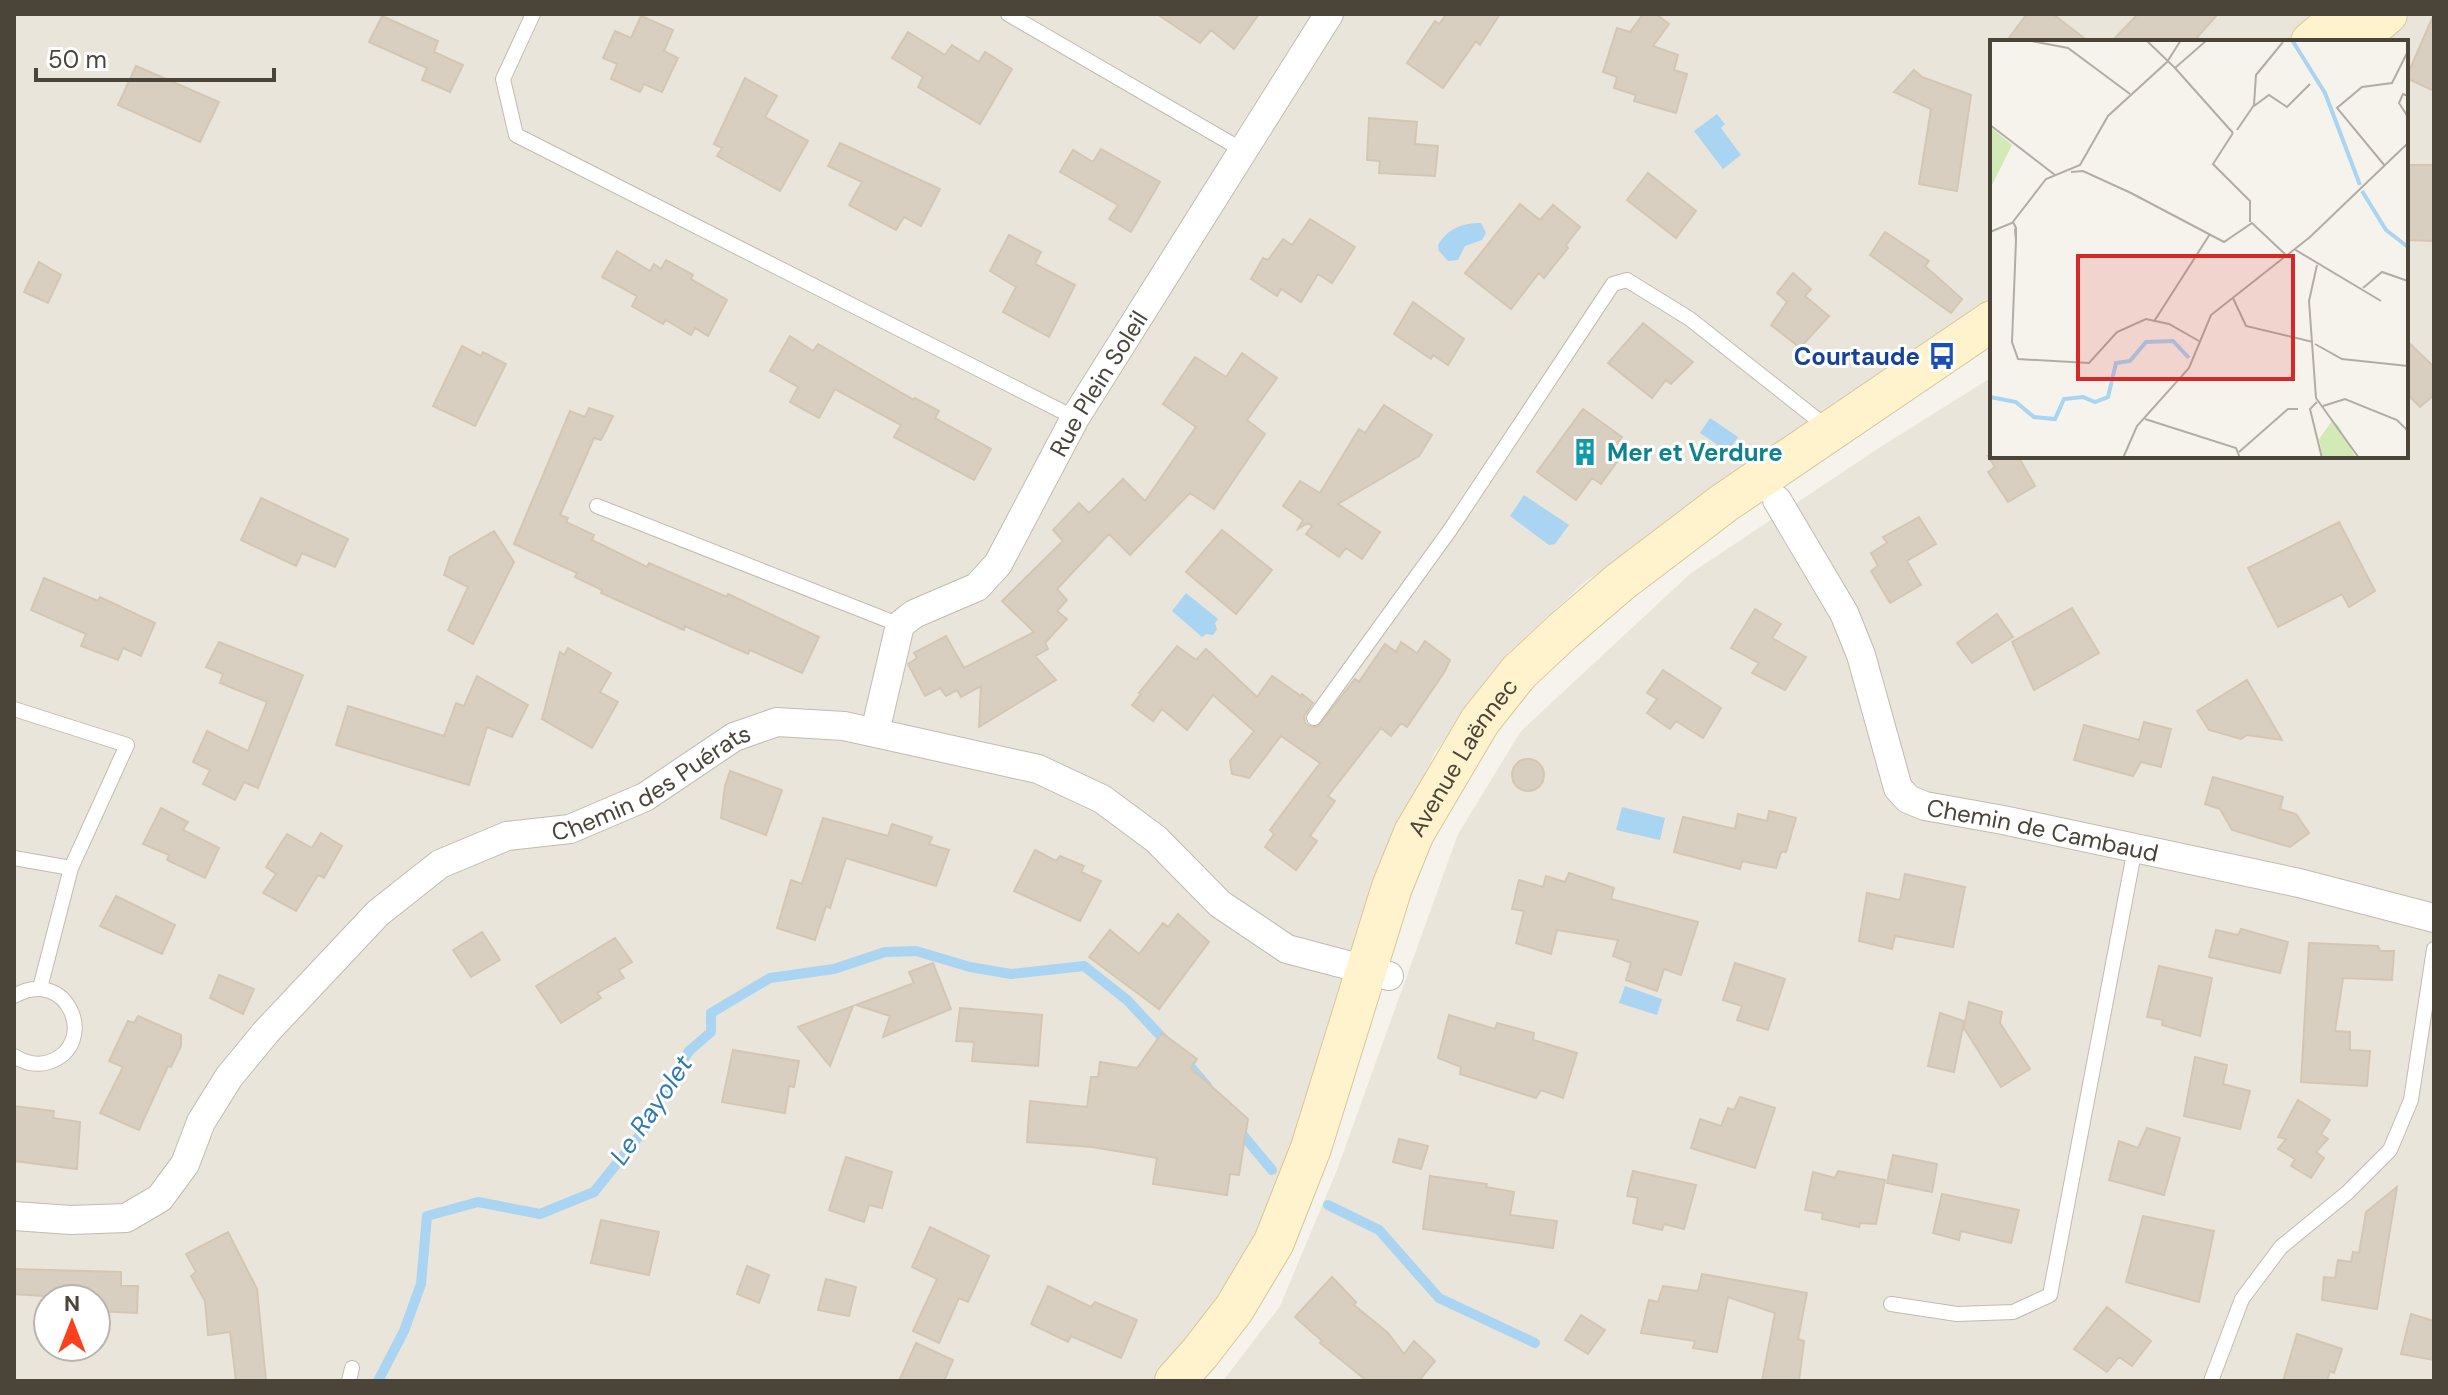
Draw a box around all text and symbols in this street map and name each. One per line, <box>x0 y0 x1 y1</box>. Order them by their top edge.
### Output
scale bar <box>36 32 274 82</box>
inset map <box>1990 40 2408 458</box>
text: 50 m <box>48 44 107 75</box>
street label: Rue Plein Soleil <box>1042 305 1154 462</box>
place label: Courtaude <box>1794 341 1920 372</box>
bus stop icon: Courtaude <box>1927 341 1957 371</box>
building icon: Mer et Verdure <box>1570 437 1600 467</box>
place label: Mer et Verdure <box>1607 437 1783 468</box>
street label: Avenue Laënnec <box>1400 671 1524 842</box>
street label: Chemin des Puérats <box>550 717 755 846</box>
street label: Chemin de Cambaud <box>1924 791 2161 868</box>
water label: Le Rayolet <box>602 1048 701 1171</box>
north arrow <box>32 1283 112 1363</box>
text: N <box>64 1289 80 1318</box>

